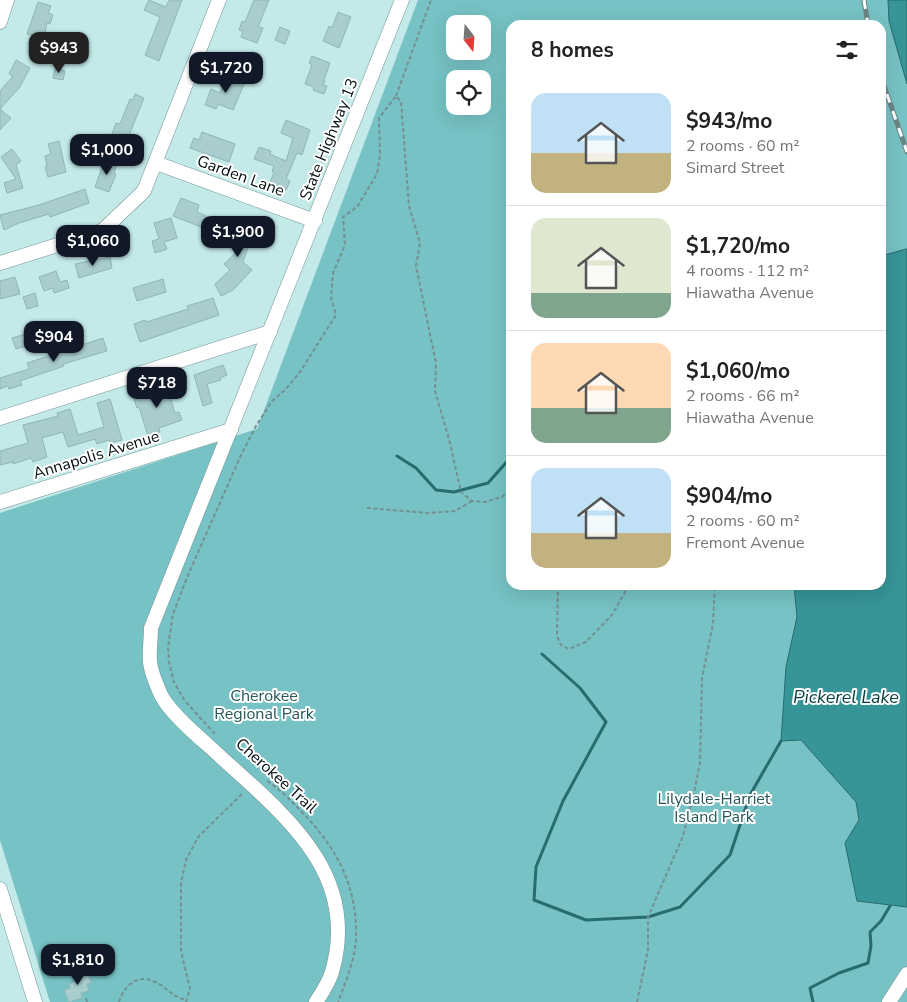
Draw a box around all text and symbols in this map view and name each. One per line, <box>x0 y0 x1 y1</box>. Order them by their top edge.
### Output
north arrow <box>446 15 491 60</box>
map controls <box>446 15 491 115</box>
pin: $943 <box>29 32 89 74</box>
text: 8 homes <box>531 36 614 64</box>
icon: filters <box>833 36 861 64</box>
text: $943 <box>40 37 78 59</box>
pin: $1,720 <box>185 52 267 94</box>
text: $1,720 <box>200 57 252 79</box>
button: locate <box>446 70 491 115</box>
street label: State Highway 13 <box>294 75 363 204</box>
text: $943/mo <box>686 107 772 135</box>
icon: home <box>571 113 631 173</box>
pin: $1,000 <box>66 134 148 176</box>
text: 2 rooms · 60 m² <box>686 135 799 157</box>
text: $1,000 <box>81 139 133 161</box>
street label: Garden Lane <box>194 150 287 202</box>
text: Simard Street <box>686 157 784 179</box>
pin: $1,900 <box>197 216 279 258</box>
text: $1,900 <box>212 221 264 243</box>
pin: $1,060 <box>52 224 134 267</box>
text: $1,060 <box>67 230 119 252</box>
text: $1,720/mo <box>686 232 790 260</box>
icon: home <box>571 238 631 298</box>
text: 4 rooms · 112 m² <box>686 260 809 282</box>
text: Hiawatha Avenue <box>686 282 814 304</box>
pin: $904 <box>24 320 84 363</box>
text: $904 <box>35 326 73 348</box>
text: $1,060/mo <box>686 357 790 385</box>
icon: home <box>571 363 631 423</box>
pin: $718 <box>127 366 187 409</box>
text: $718 <box>138 372 176 394</box>
text: 2 rooms · 66 m² <box>686 385 799 407</box>
text: Hiawatha Avenue <box>686 407 814 429</box>
street label: Annapolis Avenue <box>30 425 162 485</box>
text: $904/mo <box>686 482 772 510</box>
icon: home <box>571 488 631 548</box>
text: 2 rooms · 60 m² <box>686 510 799 532</box>
text: Fremont Avenue <box>686 532 805 554</box>
park label: Cherokee Regional Park <box>214 685 315 725</box>
water label: Pickerel Lake <box>793 685 899 709</box>
street label: Cherokee Trail <box>231 733 322 818</box>
park label: Lilydale-Harriet Island Park <box>658 788 771 828</box>
pin: $1,810 <box>37 944 119 986</box>
text: $1,810 <box>52 949 104 971</box>

